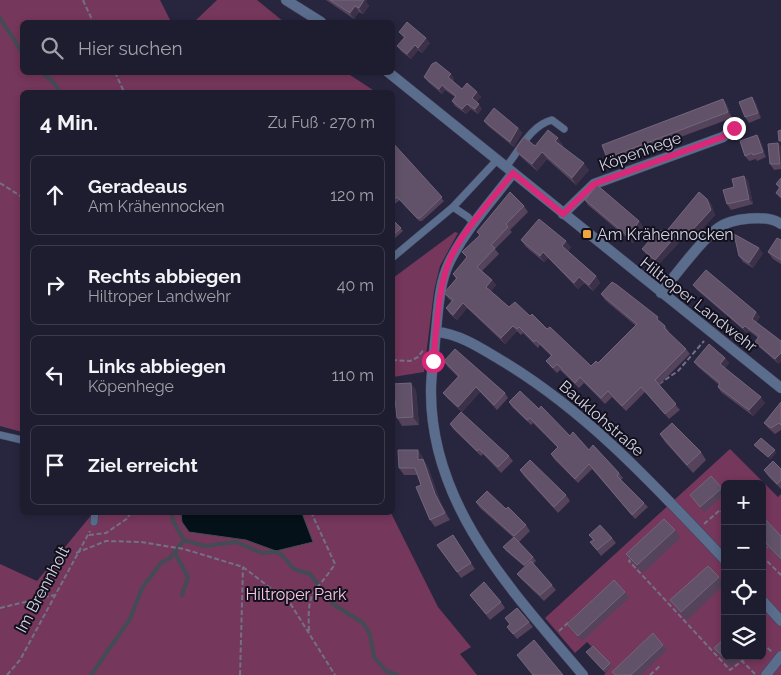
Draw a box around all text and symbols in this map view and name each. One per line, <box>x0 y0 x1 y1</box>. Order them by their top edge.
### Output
search box <box>20 20 395 75</box>
icon: search <box>38 34 66 62</box>
text: Hier suchen <box>78 37 183 59</box>
text: 4 Min. <box>40 110 98 135</box>
text: Zu Fuß · 270 m <box>268 113 375 132</box>
route end <box>723 117 746 140</box>
street label: Köpenhege <box>597 128 684 175</box>
text: Geradeaus <box>88 175 187 197</box>
icon: ahead <box>41 181 69 209</box>
text: 120 m <box>330 186 374 205</box>
text: Am Krähennocken <box>88 197 225 216</box>
place label: Am Krähennocken <box>597 225 734 244</box>
marker: Am Krähennocken <box>581 228 593 240</box>
street label: Hiltroper Landwehr <box>637 253 761 356</box>
text: Rechts abbiegen <box>88 265 241 287</box>
icon: right <box>41 271 69 299</box>
text: 40 m <box>337 276 374 295</box>
text: Hiltroper Landwehr <box>88 287 231 306</box>
route start <box>422 350 445 373</box>
text: Links abbiegen <box>88 355 226 377</box>
icon: left <box>41 361 69 389</box>
text: 110 m <box>332 366 374 385</box>
street label: Bauklohstraße <box>555 376 648 460</box>
text: Köpenhege <box>88 377 174 396</box>
icon: arrive <box>41 451 69 479</box>
text: Ziel erreicht <box>88 454 198 476</box>
map controls <box>721 480 766 660</box>
button: + <box>721 480 766 525</box>
button: − <box>721 525 766 570</box>
street label: Im Brennholt <box>12 542 74 636</box>
button: locate <box>721 570 766 615</box>
park label: Hiltroper Park <box>245 585 347 604</box>
button: layers <box>721 615 766 660</box>

